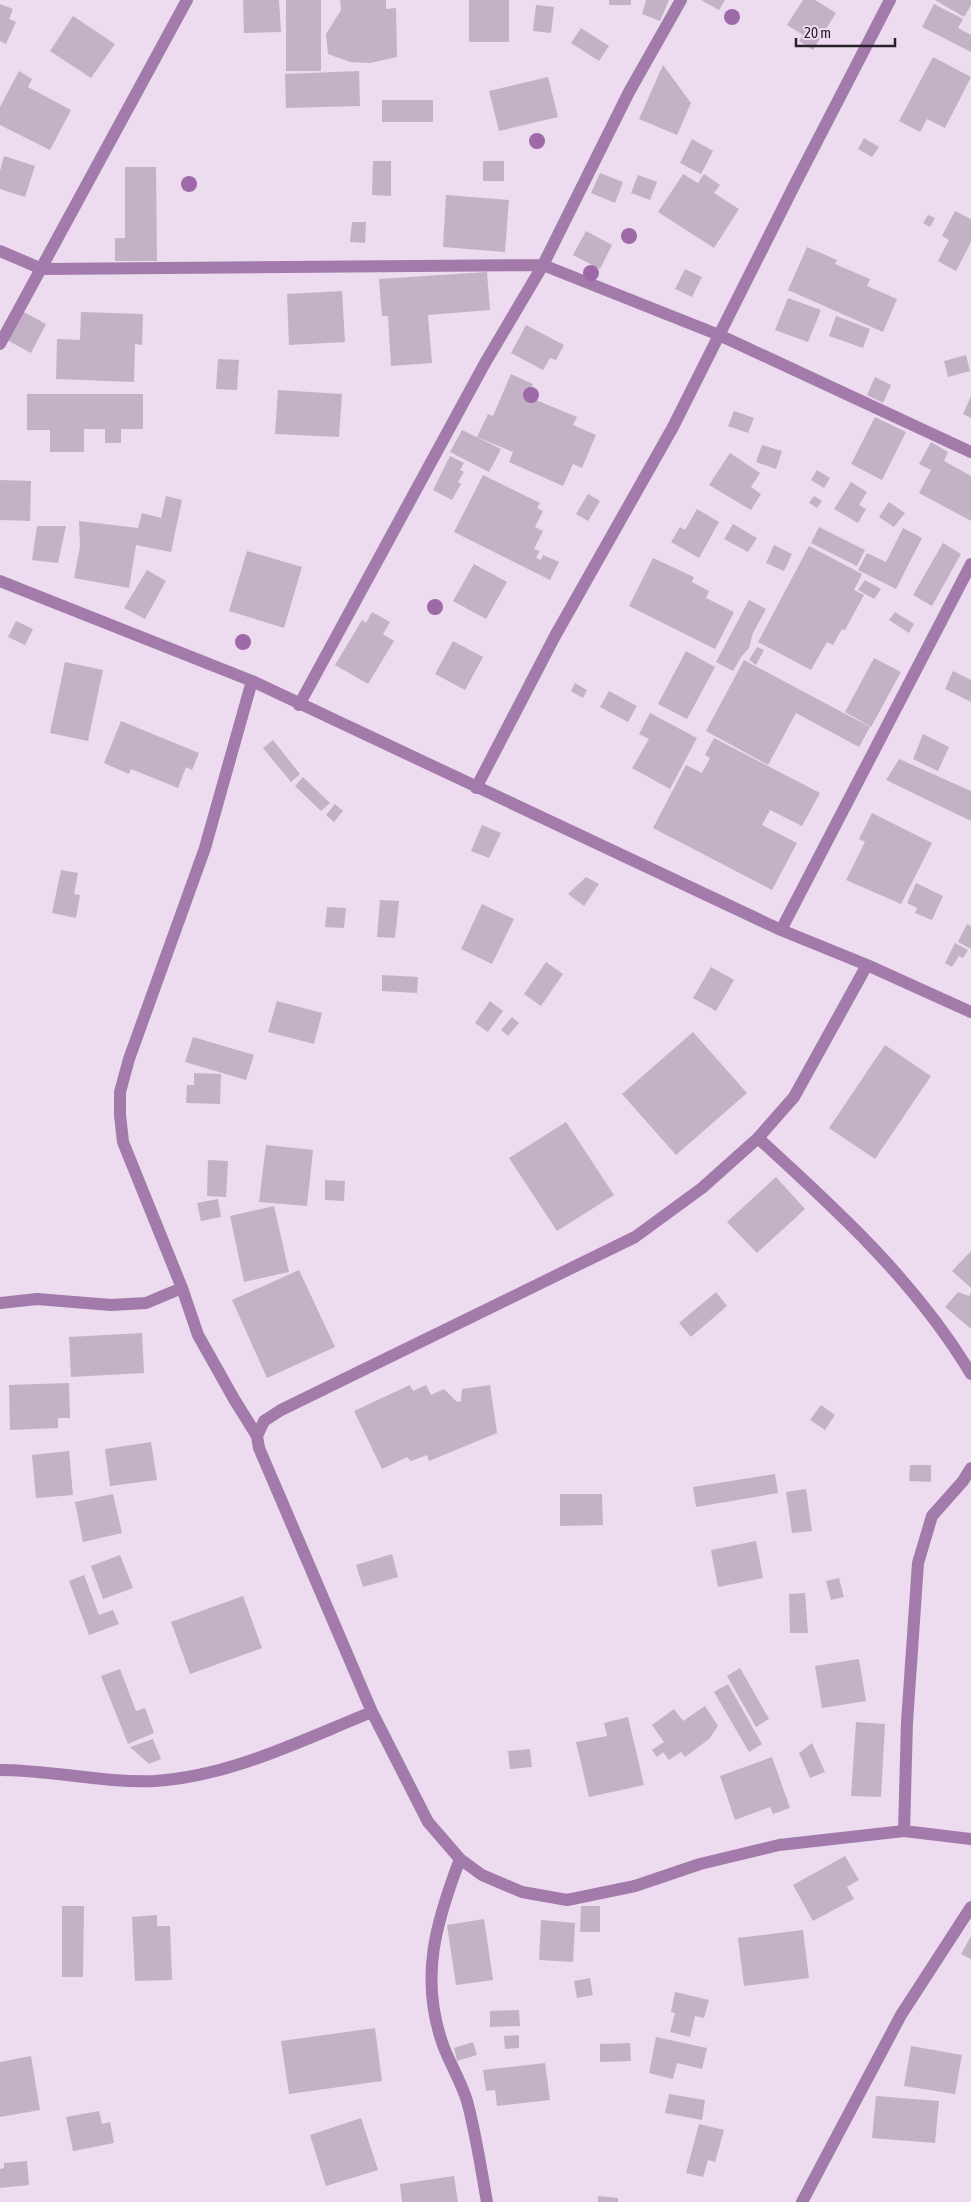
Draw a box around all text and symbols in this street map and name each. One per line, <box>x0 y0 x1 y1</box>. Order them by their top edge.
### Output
scale bar <box>796 15 895 47</box>
text: 20 m <box>804 24 831 41</box>

